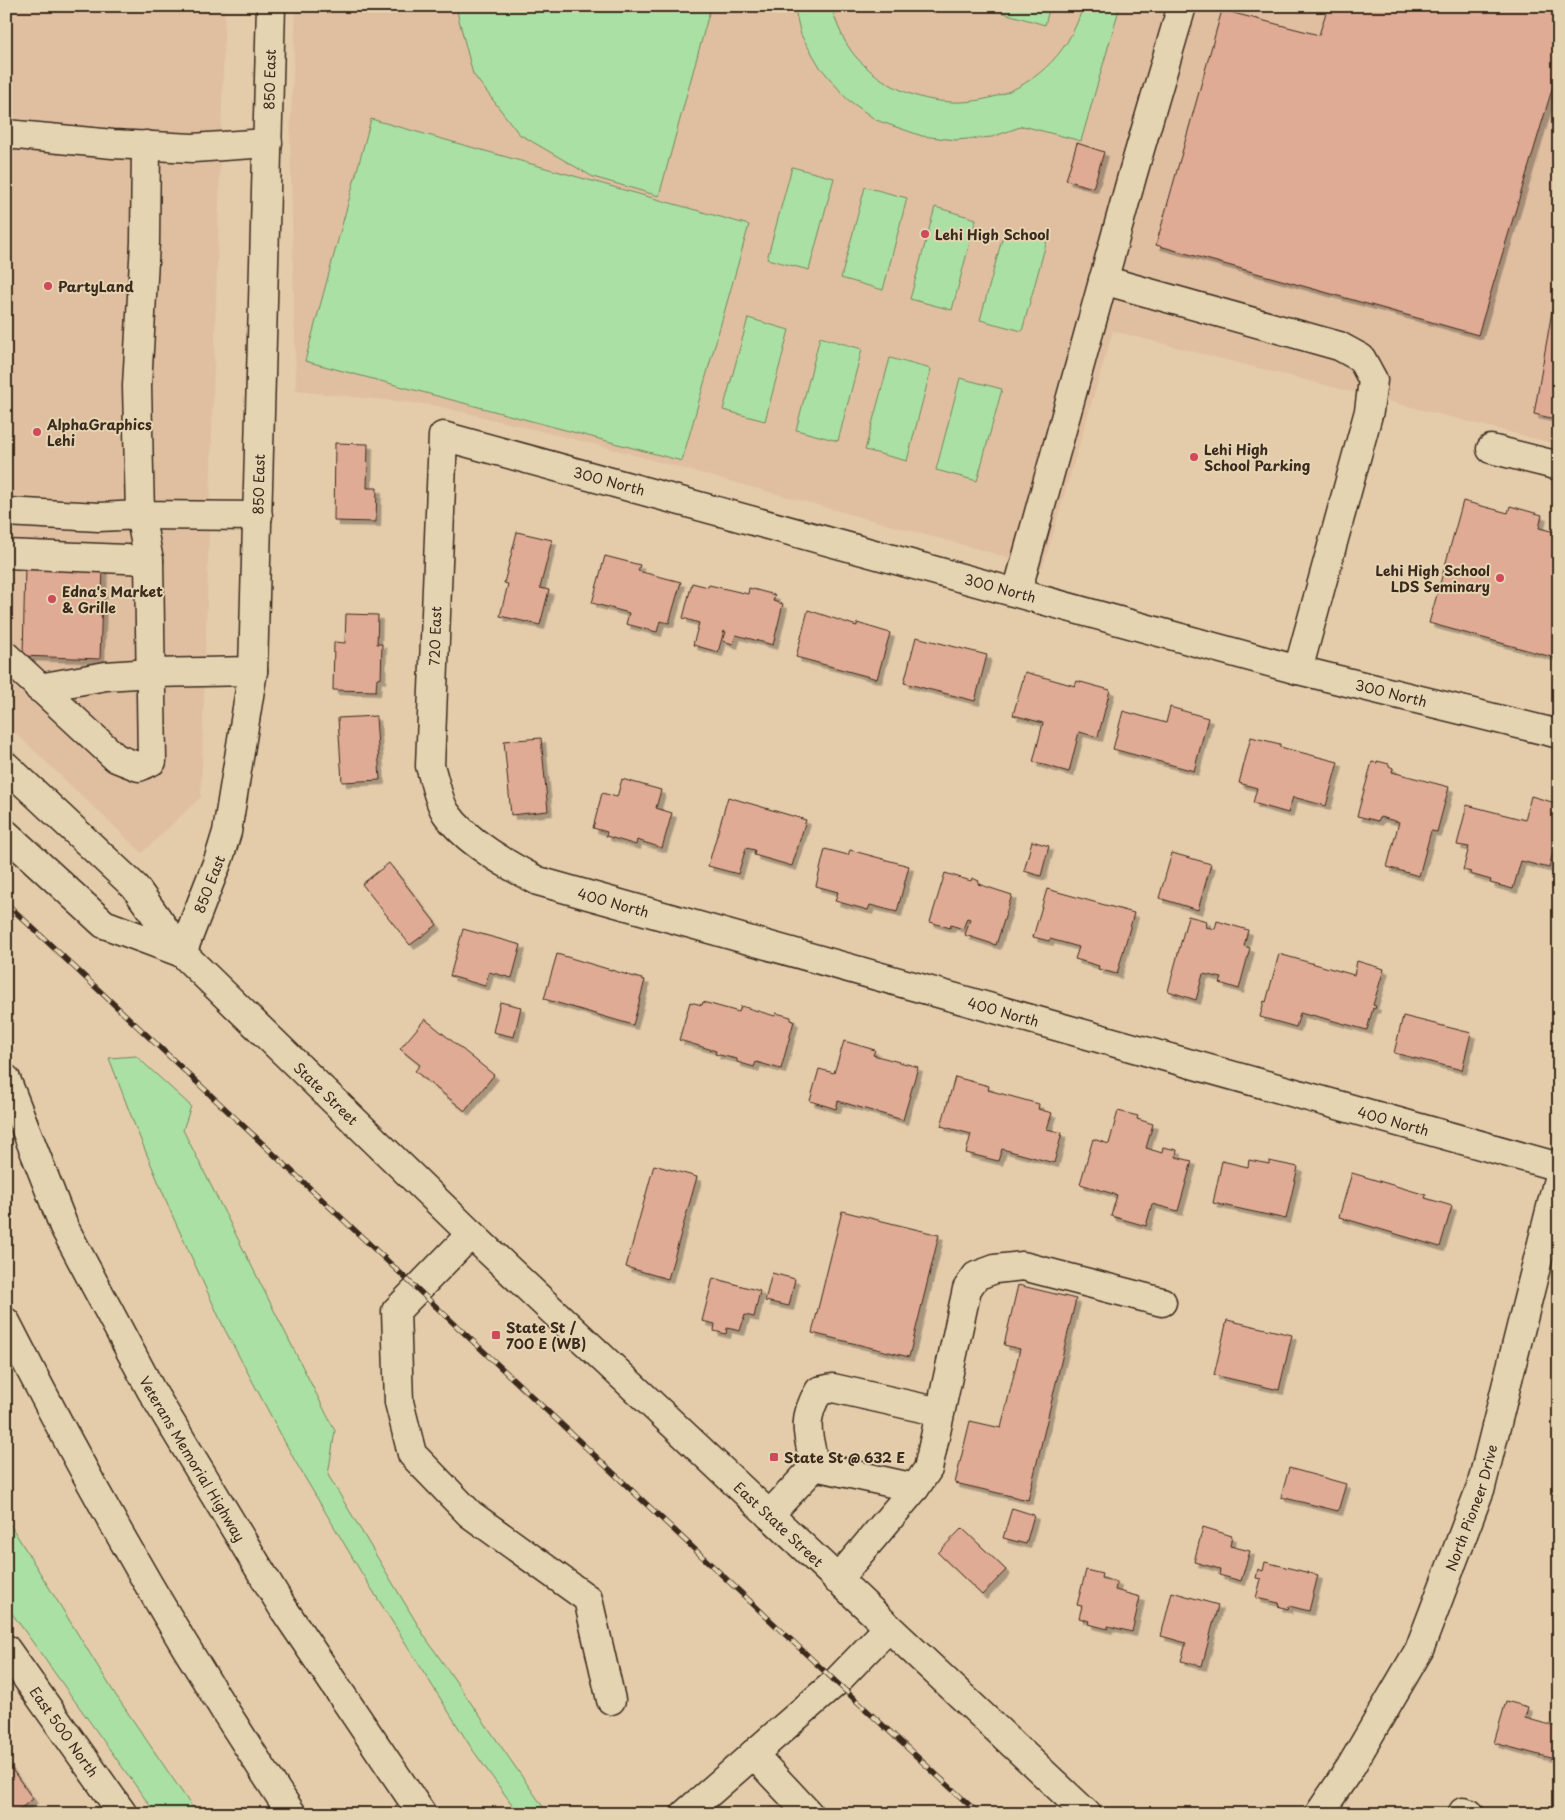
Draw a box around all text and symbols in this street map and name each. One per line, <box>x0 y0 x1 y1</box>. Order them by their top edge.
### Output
street label: 850 East <box>258 48 280 110</box>
place label: Lehi High School <box>935 224 1050 245</box>
marker: Lehi High School <box>919 228 931 240</box>
place label: PartyLand <box>58 276 134 297</box>
marker: PartyLand <box>42 280 54 292</box>
place label: AlphaGraphics Lehi <box>46 414 152 451</box>
marker: AlphaGraphics Lehi <box>31 426 43 438</box>
place label: Lehi High School Parking <box>1204 439 1310 476</box>
marker: Lehi High School Parking <box>1188 451 1200 463</box>
street label: 850 East <box>247 453 269 515</box>
street label: 300 North <box>571 461 647 501</box>
place label: Lehi High School LDS Seminary <box>1375 560 1490 597</box>
street label: 300 North <box>962 568 1038 608</box>
marker: Lehi High School LDS Seminary <box>1494 572 1506 584</box>
place label: Edna's Market & Grille <box>62 581 163 618</box>
marker: Edna's Market & Grille <box>46 593 58 605</box>
street label: 720 East <box>423 606 447 666</box>
street label: 300 North <box>1353 674 1429 712</box>
street label: 850 East <box>188 852 230 916</box>
street label: 400 North <box>575 882 652 922</box>
street label: 400 North <box>965 991 1042 1031</box>
street label: State Street <box>289 1057 363 1130</box>
street label: 400 North <box>1355 1101 1432 1141</box>
place label: State St / 700 E (WB) <box>506 1317 586 1354</box>
marker: State St / 700 E (WB) <box>490 1329 502 1341</box>
street label: Veterans Memorial Highway <box>135 1372 251 1545</box>
street label: North Pioneer Drive <box>1440 1442 1502 1574</box>
place label: State St @ 632 E <box>784 1447 905 1468</box>
marker: State St @ 632 E <box>768 1451 780 1463</box>
street label: East State Street <box>730 1477 829 1572</box>
street label: East 500 North <box>25 1682 104 1781</box>

